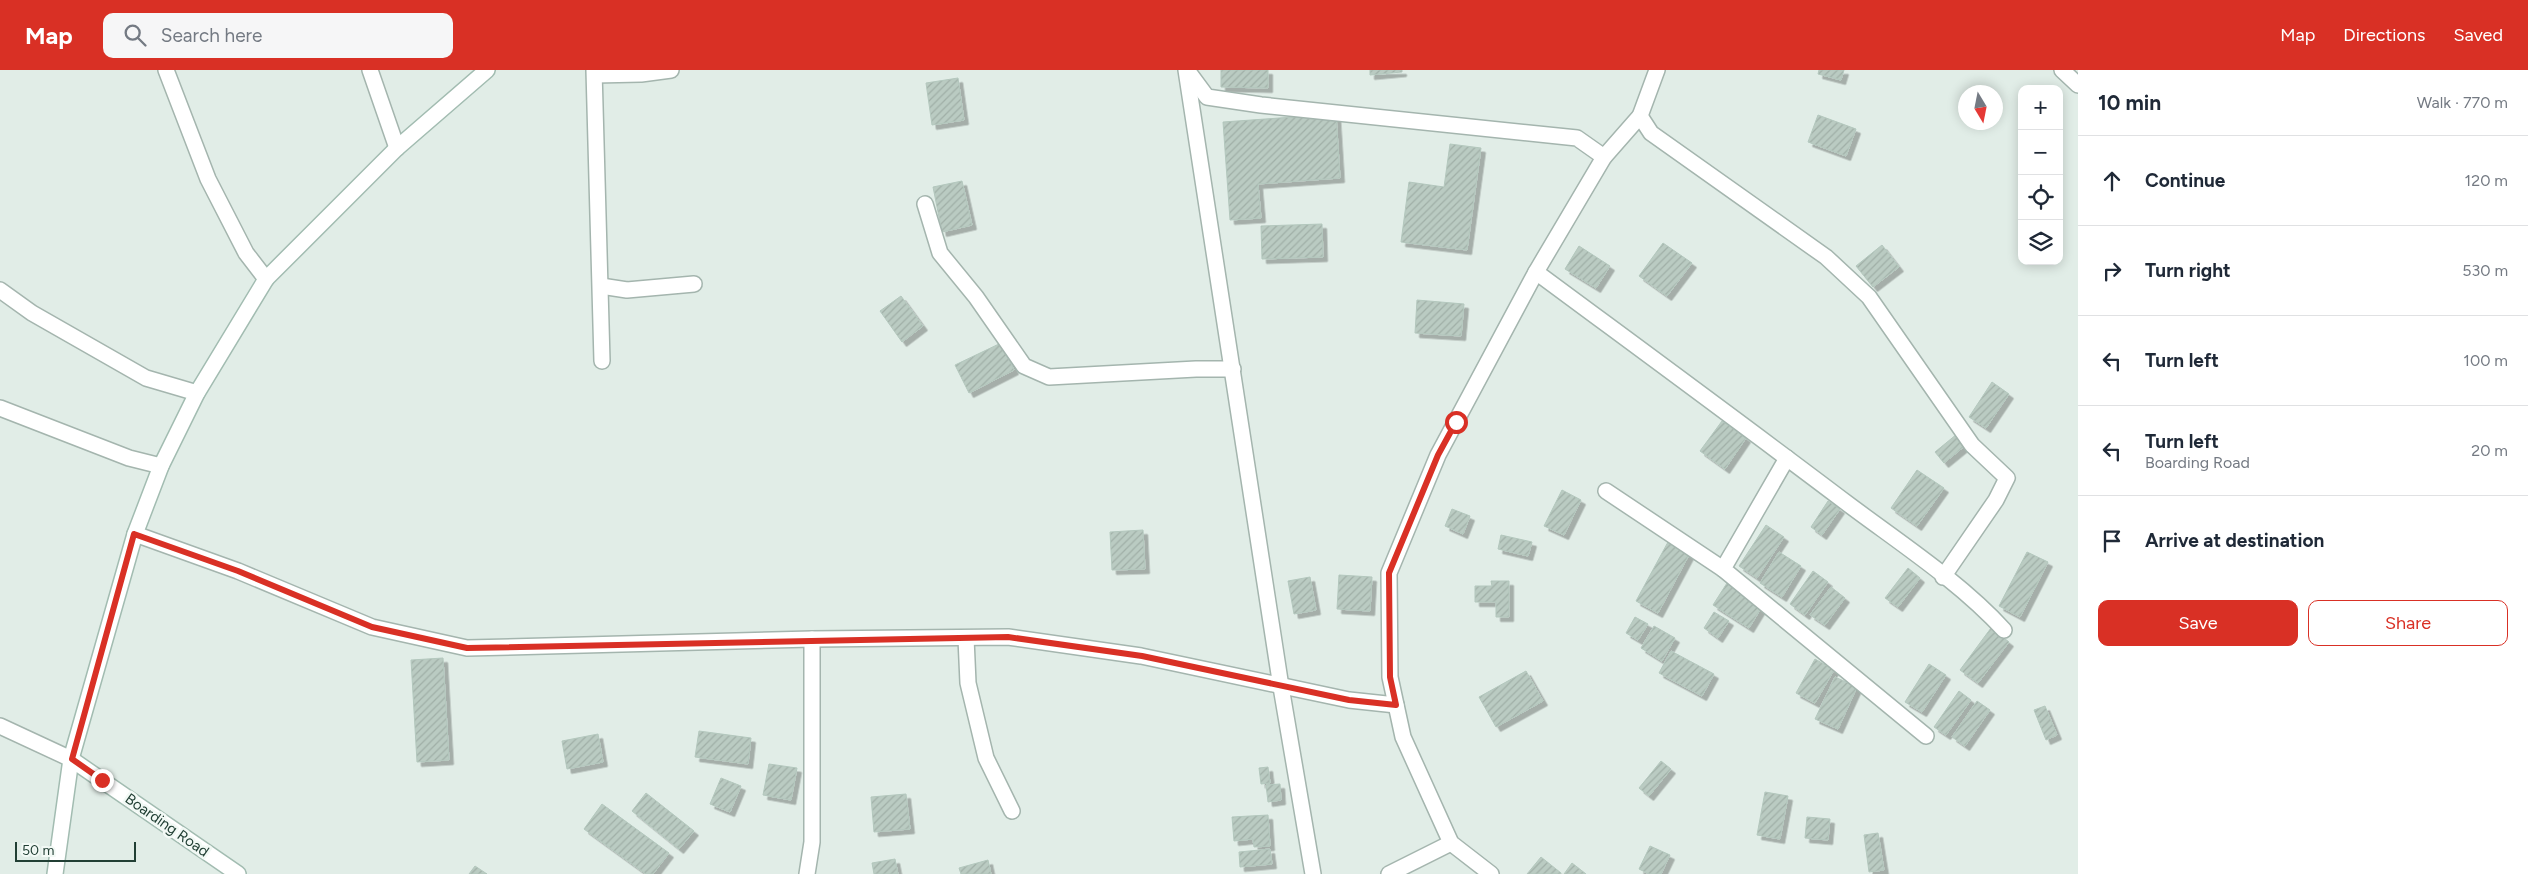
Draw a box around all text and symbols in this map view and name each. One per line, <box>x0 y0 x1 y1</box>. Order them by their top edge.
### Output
search box <box>103 13 453 58</box>
text: Map <box>25 21 73 50</box>
icon: search <box>121 21 149 49</box>
text: Search here <box>161 24 262 47</box>
text: Map <box>2280 24 2315 46</box>
text: Directions <box>2343 24 2425 46</box>
text: Saved <box>2453 24 2503 46</box>
north arrow <box>1958 85 2003 130</box>
map controls <box>2018 85 2063 265</box>
button: + <box>2018 85 2063 130</box>
text: 10 min <box>2098 90 2161 115</box>
text: Walk · 770 m <box>2417 93 2508 112</box>
button: − <box>2018 130 2063 175</box>
icon: ahead <box>2098 167 2126 195</box>
text: Continue <box>2145 169 2225 192</box>
text: 120 m <box>2465 171 2508 190</box>
button: locate <box>2018 175 2063 220</box>
button: layers <box>2018 220 2063 265</box>
icon: right <box>2098 257 2126 285</box>
text: Turn right <box>2145 259 2231 282</box>
text: 530 m <box>2462 261 2508 280</box>
icon: left <box>2098 347 2126 375</box>
text: Turn left <box>2145 349 2219 372</box>
text: 100 m <box>2463 351 2508 370</box>
route start <box>1445 411 1468 434</box>
text: Turn left <box>2145 430 2219 453</box>
icon: left <box>2098 437 2126 465</box>
text: 20 m <box>2471 441 2508 460</box>
text: Boarding Road <box>2145 453 2250 472</box>
icon: arrive <box>2098 527 2126 555</box>
text: Arrive at destination <box>2145 529 2324 552</box>
button: Save <box>2098 600 2298 646</box>
button: Share <box>2308 600 2508 646</box>
route end <box>91 769 114 792</box>
street label: Boarding Road <box>122 789 212 861</box>
scale bar <box>15 839 136 862</box>
text: 50 m <box>22 842 54 859</box>

